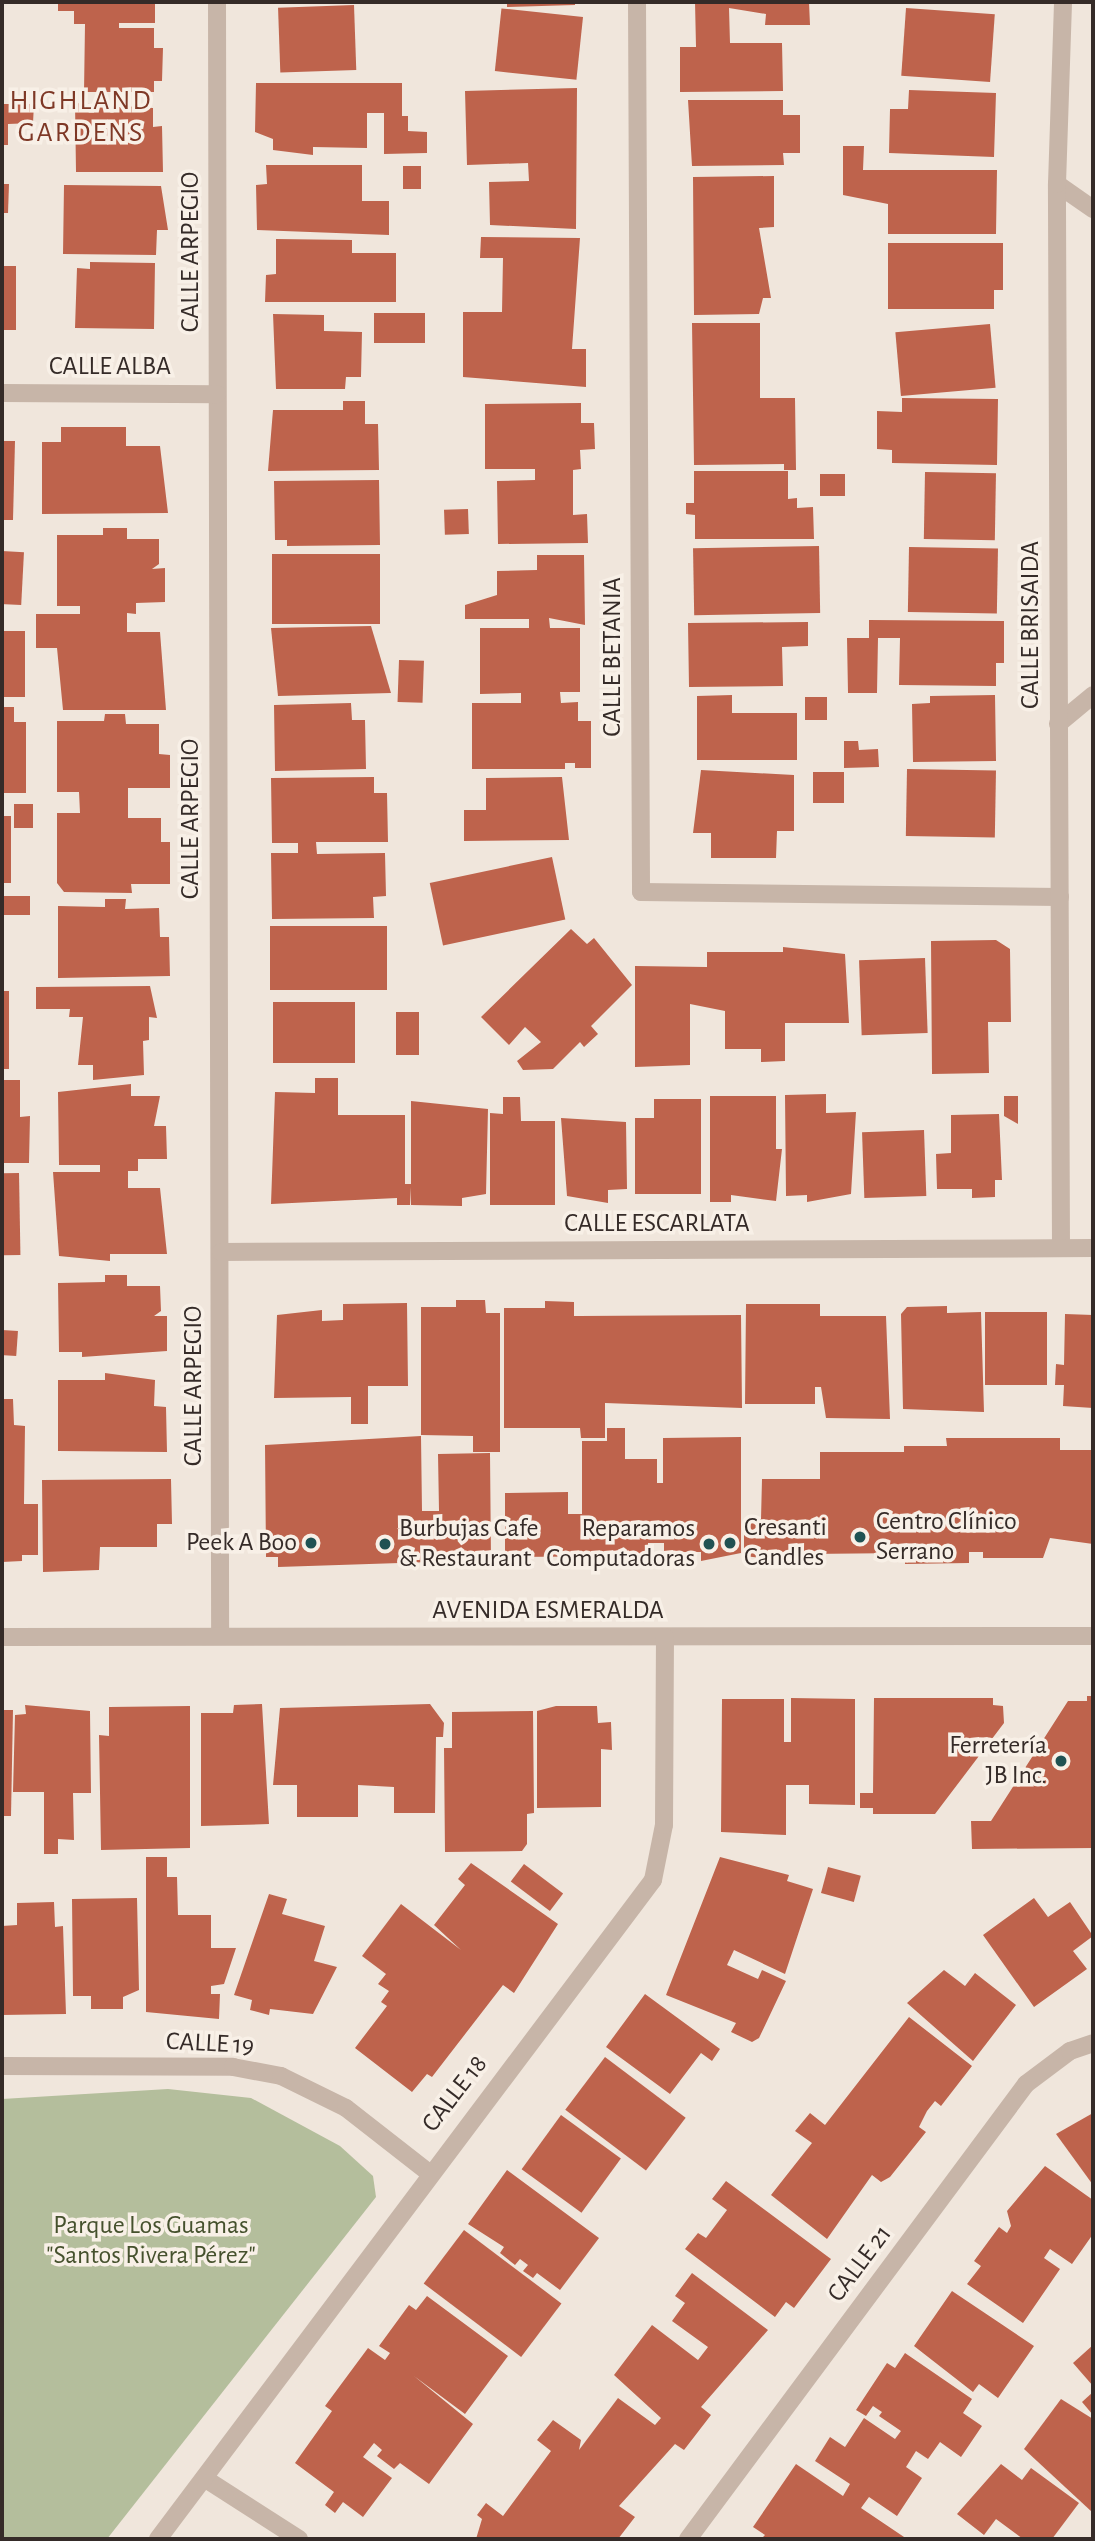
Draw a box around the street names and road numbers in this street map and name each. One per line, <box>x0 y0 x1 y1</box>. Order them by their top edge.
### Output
street label: CALLE ARPEGIO <box>175 172 207 332</box>
street label: CALLE ALBA <box>49 351 171 383</box>
street label: CALLE BRISAIDA <box>1015 541 1047 709</box>
street label: CALLE BETANIA <box>597 577 629 737</box>
street label: CALLE ARPEGIO <box>175 739 207 899</box>
street label: CALLE ESCARLATA <box>564 1208 750 1240</box>
street label: CALLE ARPEGIO <box>178 1306 210 1466</box>
street label: AVENIDA ESMERALDA <box>432 1595 664 1627</box>
street label: CALLE 19 <box>165 2026 255 2062</box>
street label: CALLE 18 <box>416 2050 494 2138</box>
street label: CALLE 21 <box>821 2220 899 2308</box>

